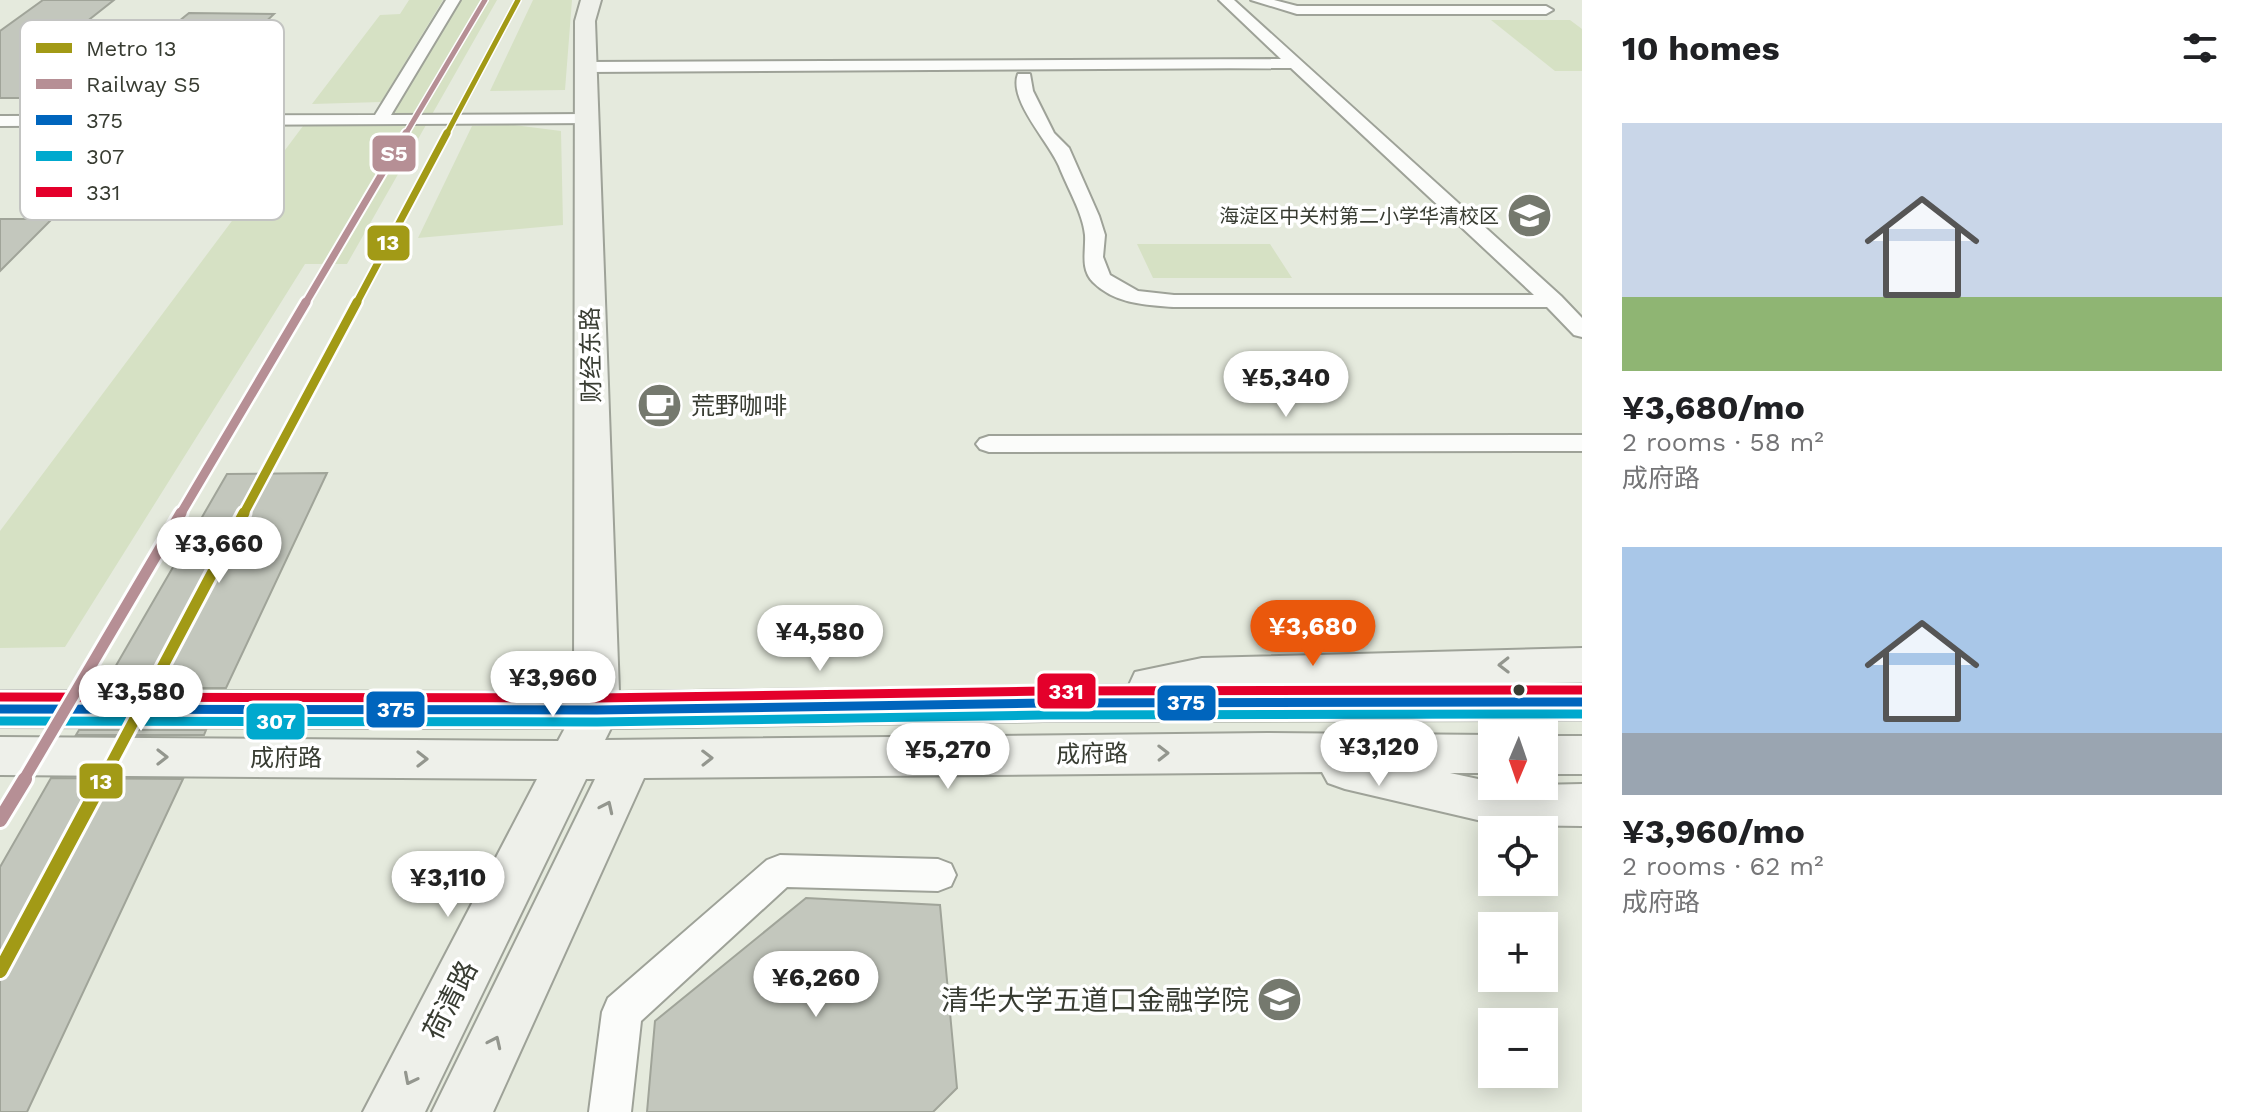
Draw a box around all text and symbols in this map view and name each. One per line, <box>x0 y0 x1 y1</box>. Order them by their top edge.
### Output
legend <box>20 20 284 220</box>
icon: filters <box>2178 26 2222 70</box>
text: 10 homes <box>1622 28 1780 68</box>
text: Metro 13 <box>86 36 177 61</box>
text: Railway S5 <box>86 72 200 97</box>
text: 375 <box>86 108 123 133</box>
line badge: S5 <box>371 134 417 173</box>
text: S5 <box>380 141 408 166</box>
text: 307 <box>86 144 124 169</box>
icon: home <box>1850 175 1994 319</box>
text: 331 <box>86 180 120 205</box>
school or university icon: 海淀区中关村第二小学华清校区 <box>1506 192 1554 240</box>
place label: 海淀区中关村第二小学华清校区 <box>1219 204 1499 228</box>
line badge: 13 <box>366 224 411 262</box>
text: 13 <box>377 230 399 255</box>
street label: 财经东路 <box>576 307 606 403</box>
pin: ¥5,340 <box>1221 351 1351 419</box>
text: ¥5,340 <box>1242 362 1330 392</box>
cafe icon: 荒野咖啡 <box>636 382 684 430</box>
text: ¥3,680/mo <box>1622 387 1805 427</box>
place label: 荒野咖啡 <box>691 392 787 420</box>
text: 2 rooms · 58 m² <box>1622 427 1824 457</box>
text: 成府路 <box>1622 463 1700 493</box>
pin: ¥3,660 <box>154 517 284 585</box>
text: ¥3,660 <box>175 528 263 558</box>
icon: home <box>1850 599 1994 743</box>
pin: ¥3,680 <box>1248 600 1378 668</box>
pin: ¥4,580 <box>755 605 885 673</box>
text: ¥3,680 <box>1268 611 1358 641</box>
text: ¥4,580 <box>775 616 865 646</box>
pin: ¥3,960 <box>488 651 618 719</box>
one-way arrow <box>1497 656 1510 674</box>
text: ¥3,960 <box>508 662 598 692</box>
pin: ¥3,580 <box>76 665 206 733</box>
line badge: 331 <box>1036 672 1097 710</box>
text: ¥3,580 <box>97 676 185 706</box>
text: 331 <box>1048 679 1084 704</box>
unlabelled marker <box>1511 682 1527 698</box>
line badge: 375 <box>1156 684 1217 722</box>
line badge: 375 <box>365 690 426 729</box>
text: 375 <box>1167 690 1205 715</box>
text: 375 <box>377 697 415 722</box>
line badge: 307 <box>245 702 306 741</box>
text: 307 <box>256 709 296 734</box>
pin: ¥3,120 <box>1314 720 1444 788</box>
north arrow <box>1478 720 1558 800</box>
map controls <box>1478 720 1558 1088</box>
pin: ¥5,270 <box>883 723 1013 791</box>
text: ¥3,120 <box>1338 731 1420 761</box>
text: ¥5,270 <box>905 734 991 764</box>
street label: 成府路 <box>1056 739 1128 769</box>
street label: 成府路 <box>250 744 322 772</box>
one-way arrow <box>1157 744 1170 762</box>
one-way arrow <box>156 748 169 766</box>
one-way arrow <box>701 749 714 767</box>
one-way arrow <box>416 750 429 767</box>
line badge: 13 <box>78 762 124 800</box>
text: 13 <box>90 769 112 794</box>
one-way arrow <box>597 800 613 815</box>
text: ¥3,960/mo <box>1622 811 1805 851</box>
button: locate <box>1478 816 1558 896</box>
pin: ¥3,110 <box>383 851 513 919</box>
text: 2 rooms · 62 m² <box>1622 851 1824 881</box>
text: ¥3,110 <box>410 862 486 892</box>
text: 成府路 <box>1622 887 1700 917</box>
button: + <box>1478 912 1558 992</box>
pin: ¥6,260 <box>751 951 881 1019</box>
street label: 荷清路 <box>417 955 484 1045</box>
text: ¥6,260 <box>771 962 861 992</box>
school or university icon: 清华大学五道口金融学院 <box>1256 976 1304 1024</box>
place label: 清华大学五道口金融学院 <box>941 984 1249 1017</box>
button: − <box>1478 1008 1558 1088</box>
one-way arrow <box>485 1035 501 1050</box>
one-way arrow <box>404 1071 420 1085</box>

